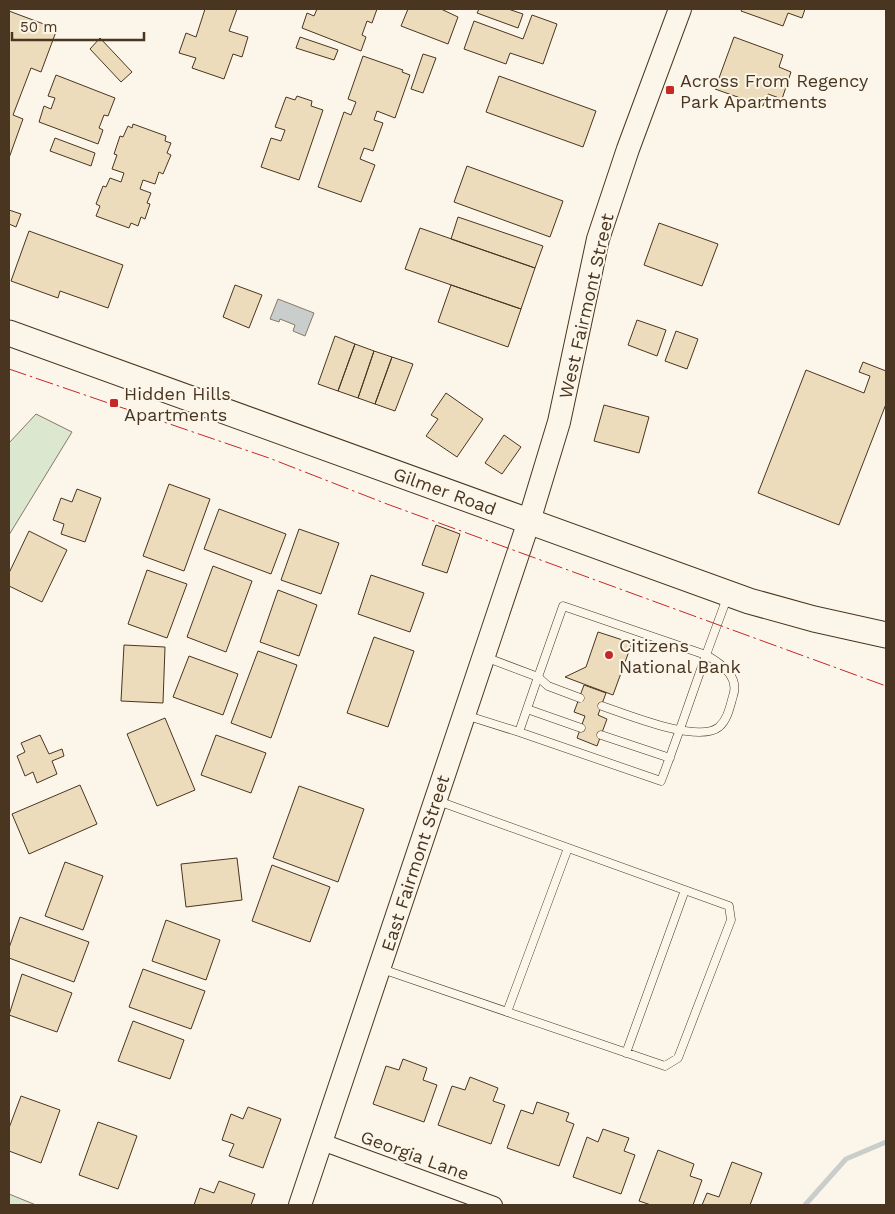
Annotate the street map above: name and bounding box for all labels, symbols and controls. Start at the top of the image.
scale bar [12,10,145,42]
text: 50 m [20,18,57,36]
place label: Across From Regency Park Apartments [680,70,869,112]
marker: Across From Regency Park Apartments [664,84,676,96]
street label: West Fairmont Street [554,211,618,401]
place label: Hidden Hills Apartments [124,383,231,425]
marker: Hidden Hills Apartments [108,397,120,409]
street label: Gilmer Road [391,463,499,519]
place label: Citizens National Bank [619,635,741,677]
marker: Citizens National Bank [603,649,615,661]
street label: East Fairmont Street [377,772,454,954]
street label: Georgia Lane [358,1126,472,1184]

